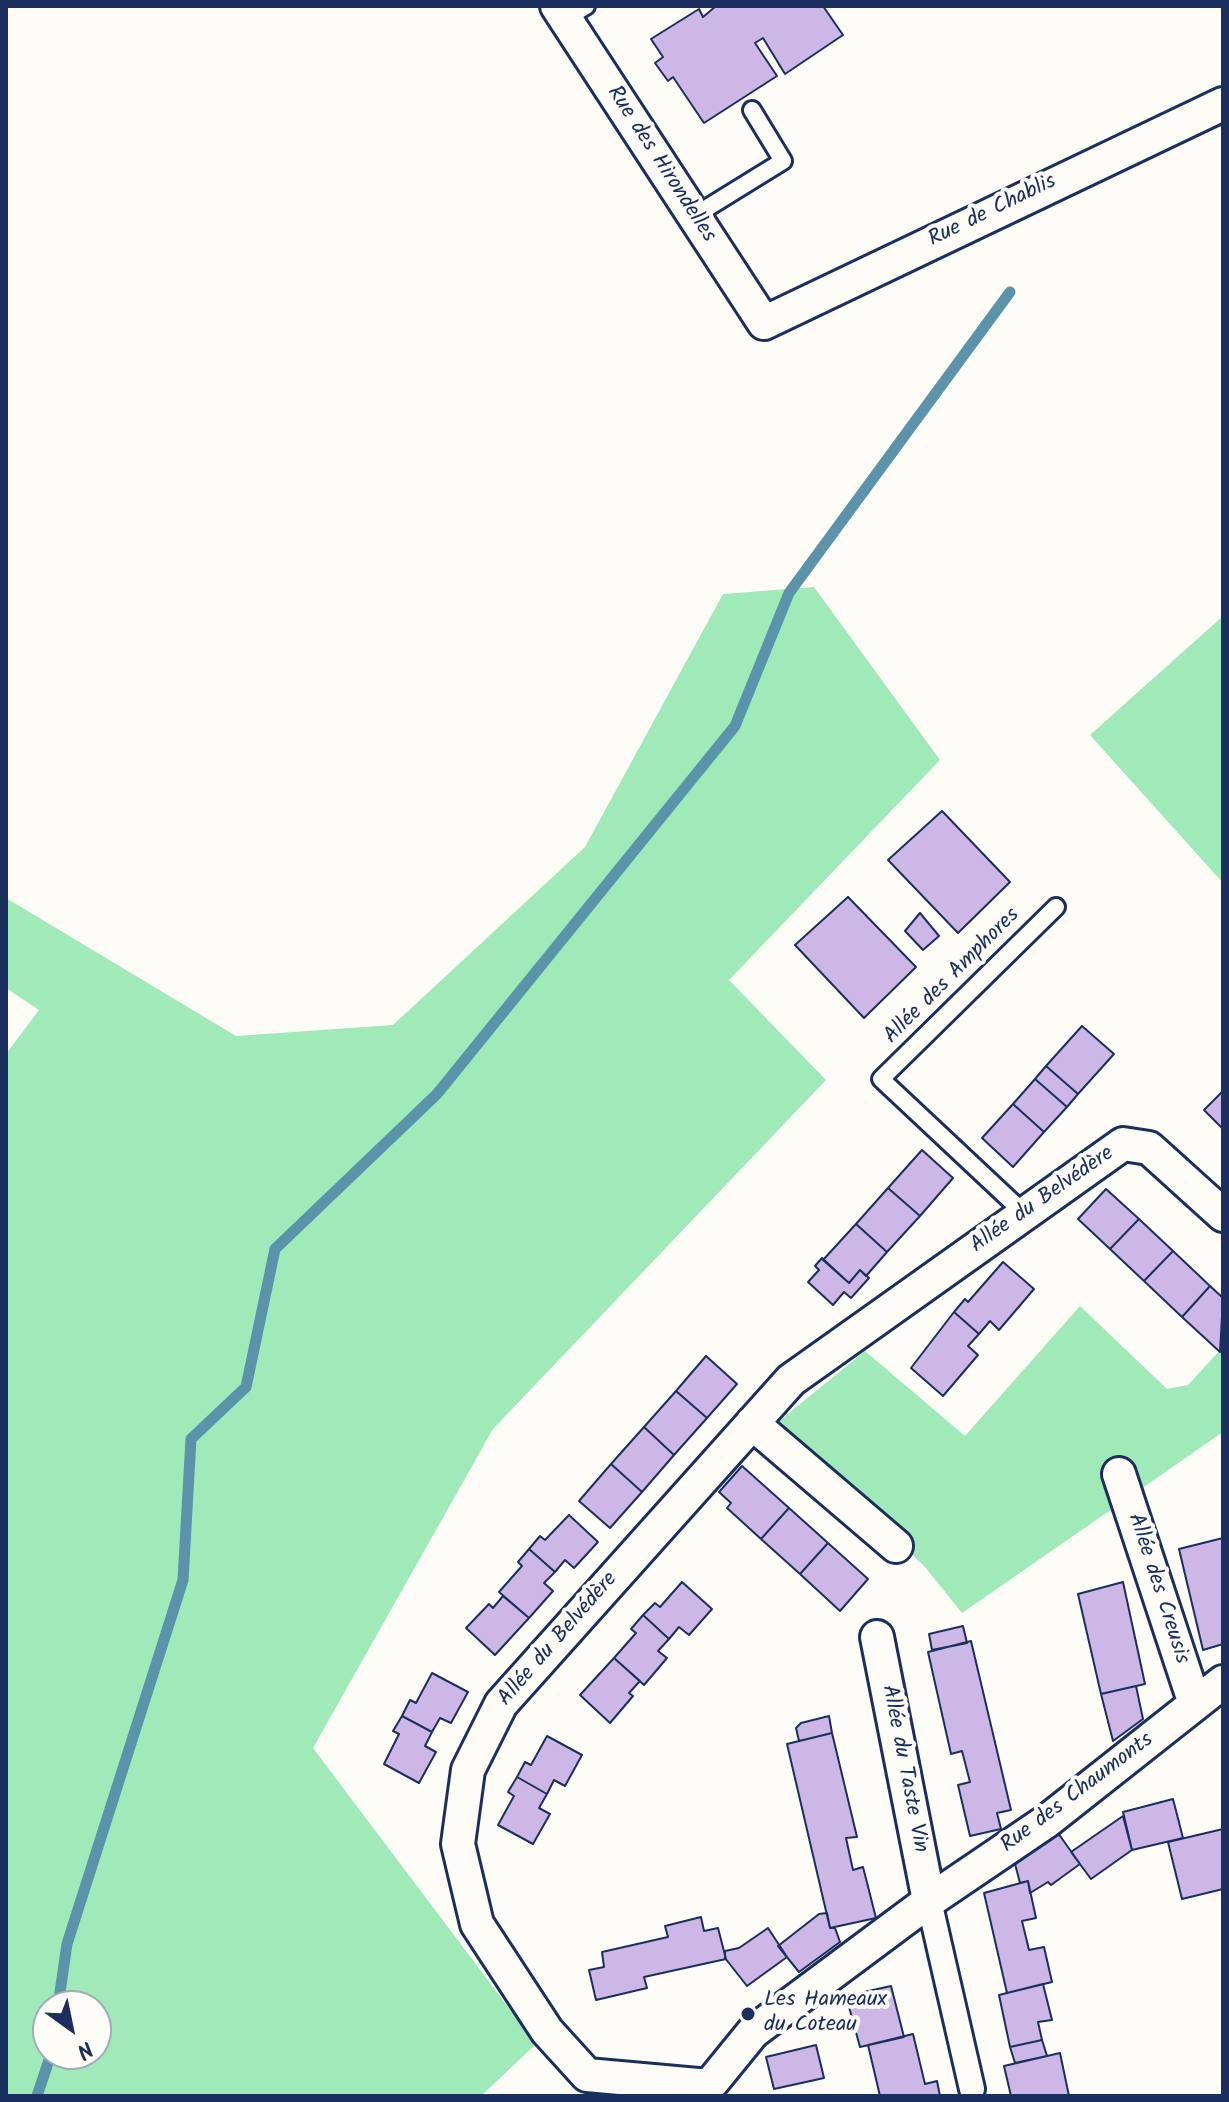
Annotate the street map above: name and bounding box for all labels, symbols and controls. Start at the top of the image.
street label: Rue des Hirondelles [600,82,720,248]
street label: Rue de Chablis [925,170,1061,254]
street label: Allée des Amphores [880,904,1026,1050]
street label: Allée du Belvédère [966,1142,1120,1260]
street label: Allée des Creusis [1120,1510,1194,1668]
street label: Allée du Belvédère [494,1568,624,1712]
street label: Allée du Taste Vin [874,1683,932,1855]
street label: Rue des Chaumonts [997,1728,1159,1860]
place label: Les Hameaux du Coteau [764,1988,887,2040]
north arrow [32,1990,112,2070]
marker: Les Hameaux du Coteau [739,2005,757,2023]
text: N [69,2030,100,2067]

